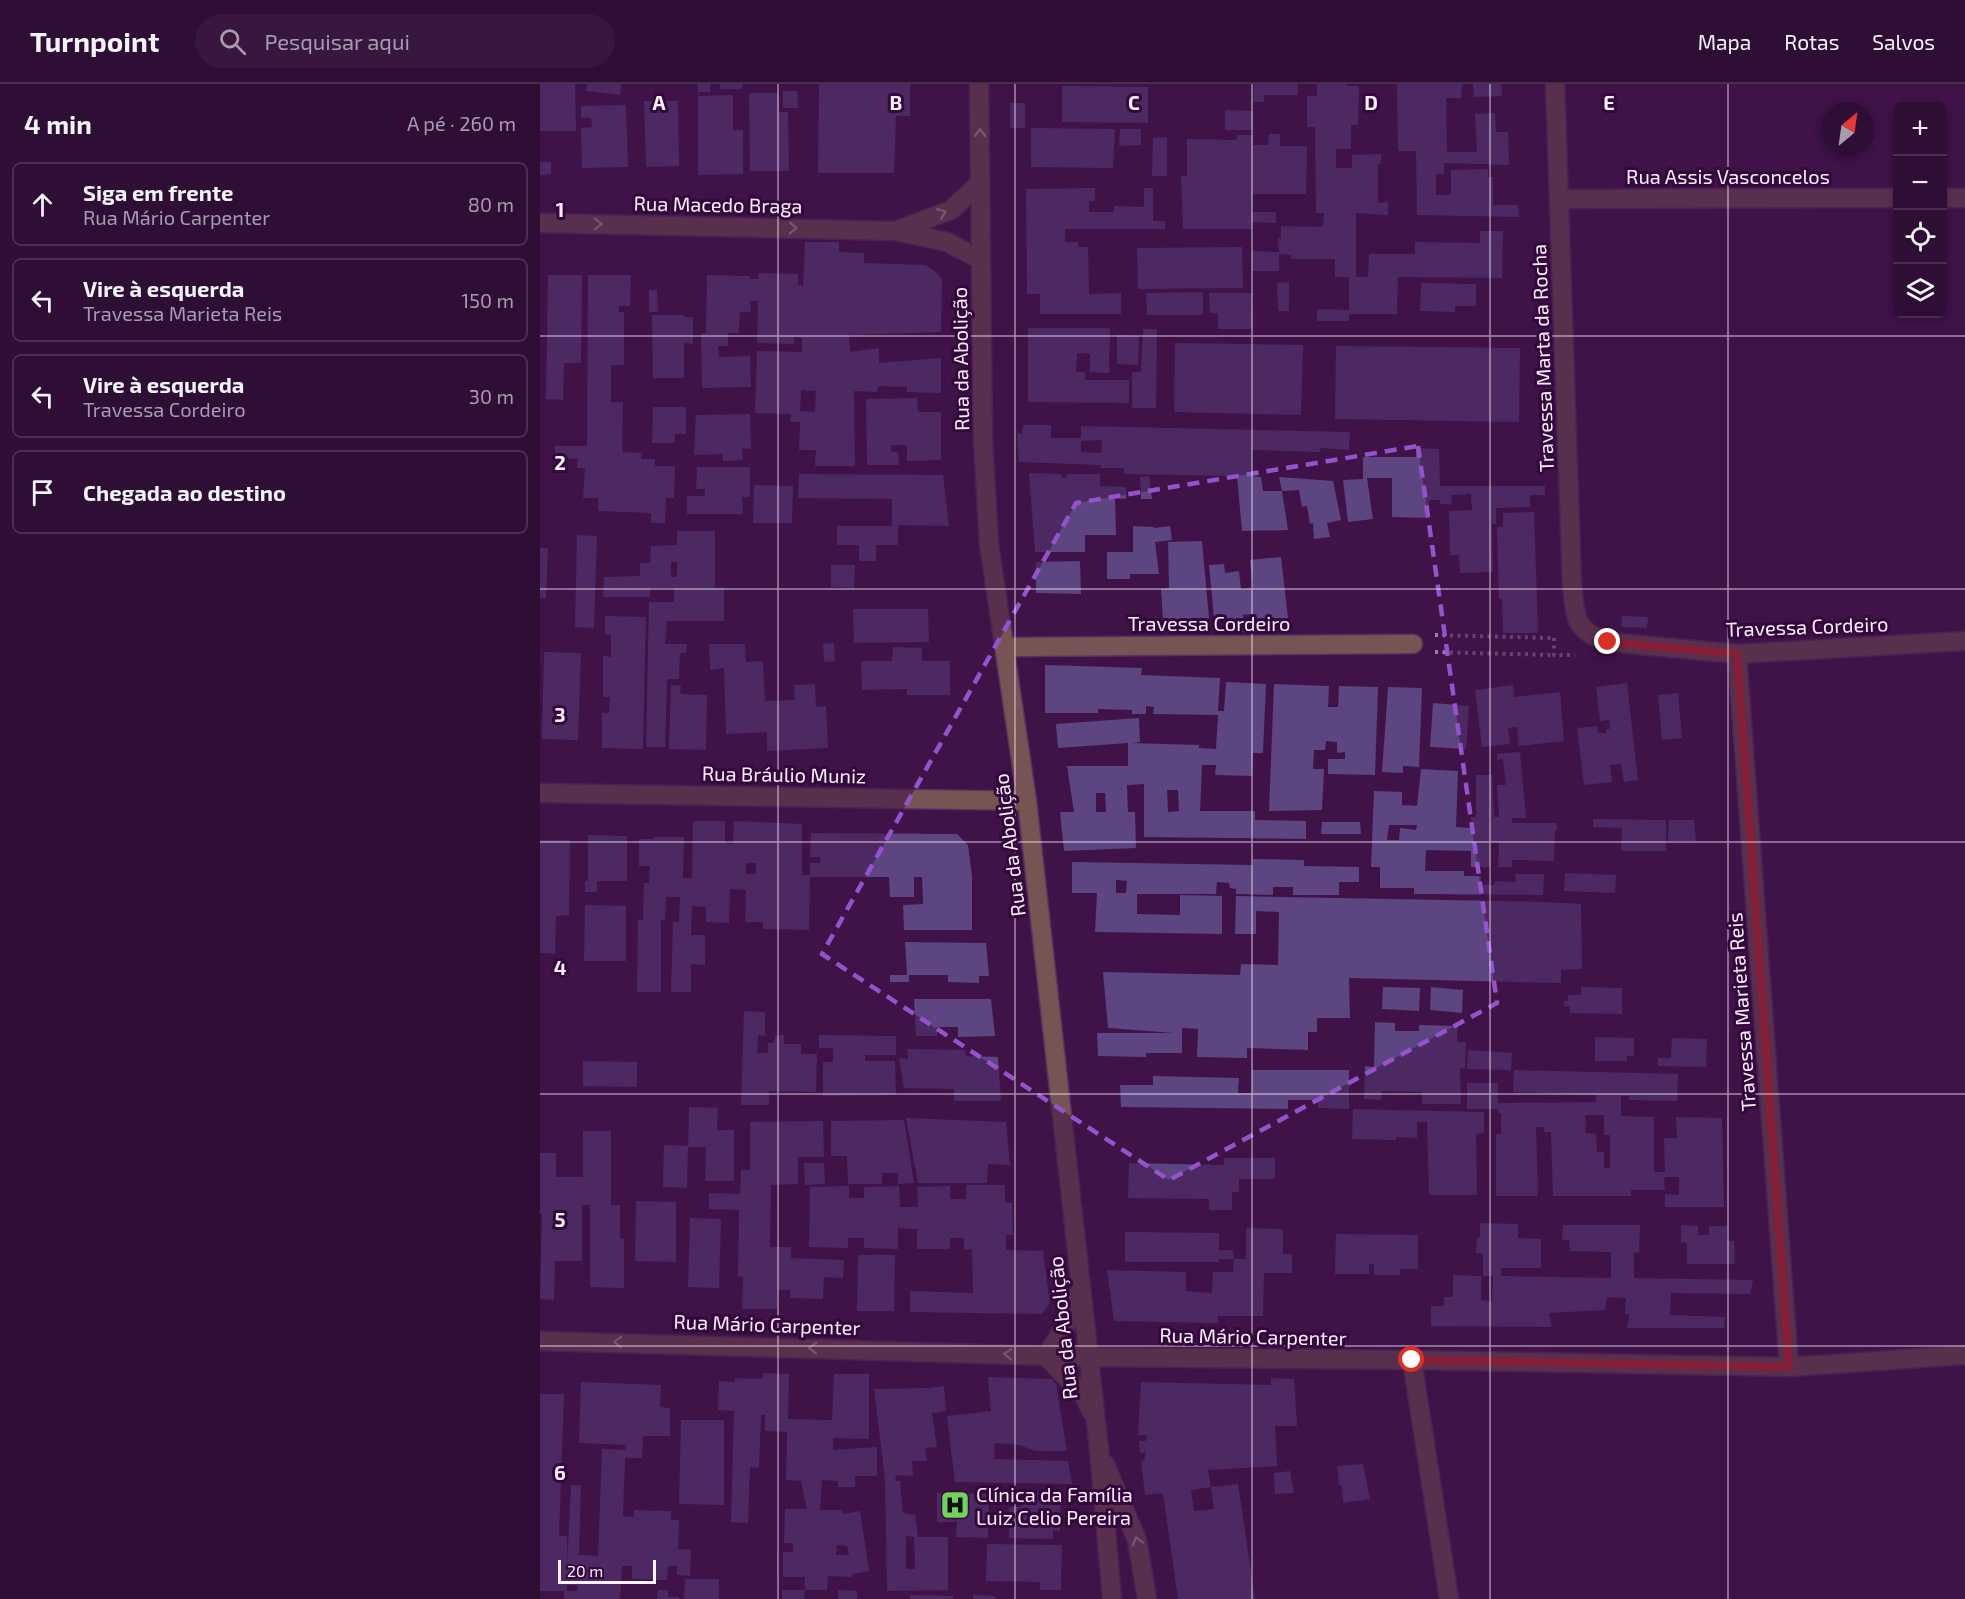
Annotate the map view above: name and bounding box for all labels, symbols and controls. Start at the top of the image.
search box [195,14,615,68]
text: Turnpoint [30,24,159,58]
icon: search [216,25,249,58]
text: Pesquisar aqui [264,28,410,54]
text: Mapa [1698,29,1751,54]
text: Rotas [1784,29,1839,54]
text: Salvos [1872,29,1935,54]
text: A [652,90,666,114]
text: B [890,90,902,114]
text: C [1128,90,1140,114]
text: D [1364,90,1378,114]
text: E [1603,90,1615,114]
north arrow [1821,102,1875,156]
map controls [1893,102,1947,318]
button: + [1893,102,1947,156]
text: 4 min [24,108,92,139]
text: A pé · 260 m [407,111,516,135]
one-way arrow [974,129,986,138]
button: − [1893,156,1947,210]
street label: Rua Assis Vasconcelos [1626,164,1830,188]
text: Siga em frente [83,179,233,205]
icon: ahead [26,188,59,221]
street label: Rua Macedo Braga [633,191,803,217]
text: 80 m [468,192,514,216]
text: 1 [556,197,564,221]
text: Rua Mário Carpenter [83,205,270,229]
one-way arrow [936,208,946,221]
button: locate [1893,210,1947,264]
one-way arrow [594,218,603,231]
one-way arrow [789,222,798,235]
street label: Travessa Marta da Rocha [1526,244,1558,472]
button: layers [1893,264,1947,318]
text: Vire à esquerda [83,275,244,301]
icon: left [26,284,59,317]
street label: Rua da Abolição [947,287,974,431]
text: 150 m [461,288,514,312]
text: Travessa Marieta Reis [83,301,282,325]
text: Vire à esquerda [83,371,244,397]
icon: left [26,380,59,413]
text: 30 m [469,384,514,408]
text: Travessa Cordeiro [83,397,246,421]
text: 2 [554,450,566,474]
icon: arrive [26,476,59,509]
text: Chegada ao destino [83,479,286,505]
street label: Travessa Cordeiro [1128,611,1290,635]
street label: Travessa Cordeiro [1725,611,1889,641]
route end [1594,628,1620,654]
text: 3 [554,702,566,726]
street label: Rua Bráulio Muniz [702,761,866,787]
street label: Rua da Abolição [988,772,1031,918]
street label: Travessa Marieta Reis [1722,912,1760,1112]
text: 4 [554,955,567,979]
text: 5 [554,1207,566,1231]
street label: Rua da Abolição [1043,1255,1082,1401]
street label: Rua Mário Carpenter [673,1309,861,1339]
street label: Rua Mário Carpenter [1159,1322,1347,1350]
one-way arrow [614,1336,623,1349]
one-way arrow [808,1342,817,1354]
route start [1398,1346,1424,1372]
one-way arrow [1003,1348,1012,1361]
text: 6 [554,1460,566,1484]
place label: Clínica da Família Luiz Celio Pereira [976,1482,1133,1529]
hospital icon: Clínica da Família Luiz Celio Pereira [939,1489,971,1521]
one-way arrow [1132,1537,1144,1547]
scale bar [558,1557,656,1584]
text: 20 m [567,1561,603,1580]

